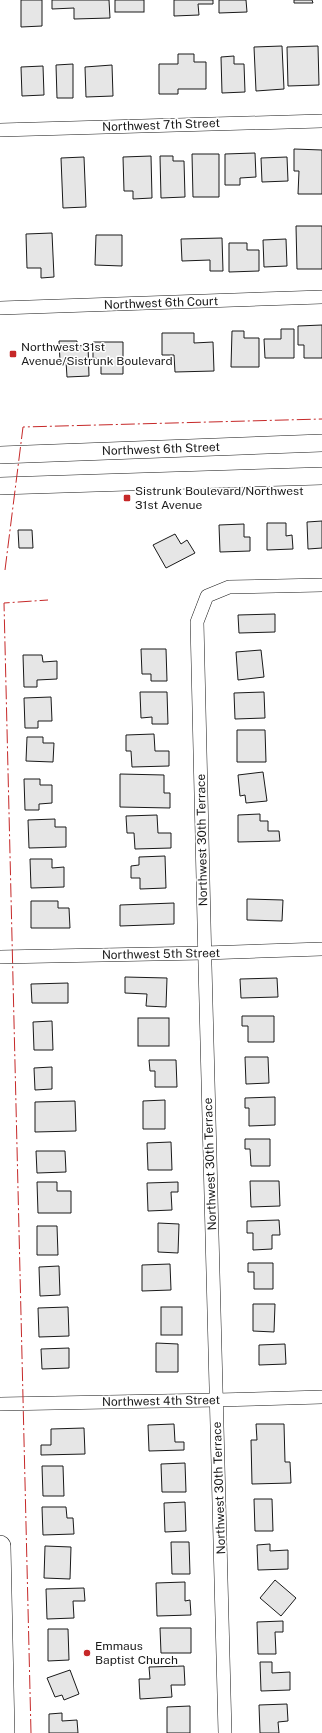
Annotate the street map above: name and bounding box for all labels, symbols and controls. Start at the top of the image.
street label: Northwest 7th Street [102,116,220,134]
street label: Northwest 6th Court [104,294,219,312]
place label: Northwest 31st Avenue/Sistrunk Boulevard [21,340,173,368]
marker: Northwest 31st Avenue/Sistrunk Boulevard [8,349,18,359]
street label: Northwest 6th Street [102,440,221,458]
place label: Sistrunk Boulevard/Northwest 31st Avenue [135,484,304,512]
marker: Sistrunk Boulevard/Northwest 31st Avenue [122,493,132,503]
street label: Northwest 30th Terrace [194,773,210,906]
street label: Northwest 5th Street [102,946,221,962]
street label: Northwest 30th Terrace [201,1097,219,1231]
street label: Northwest 4th Street [102,1393,221,1409]
street label: Northwest 30th Terrace [210,1421,228,1555]
place label: Emmaus Baptist Church [95,1639,178,1667]
marker: Emmaus Baptist Church [82,1648,92,1658]

